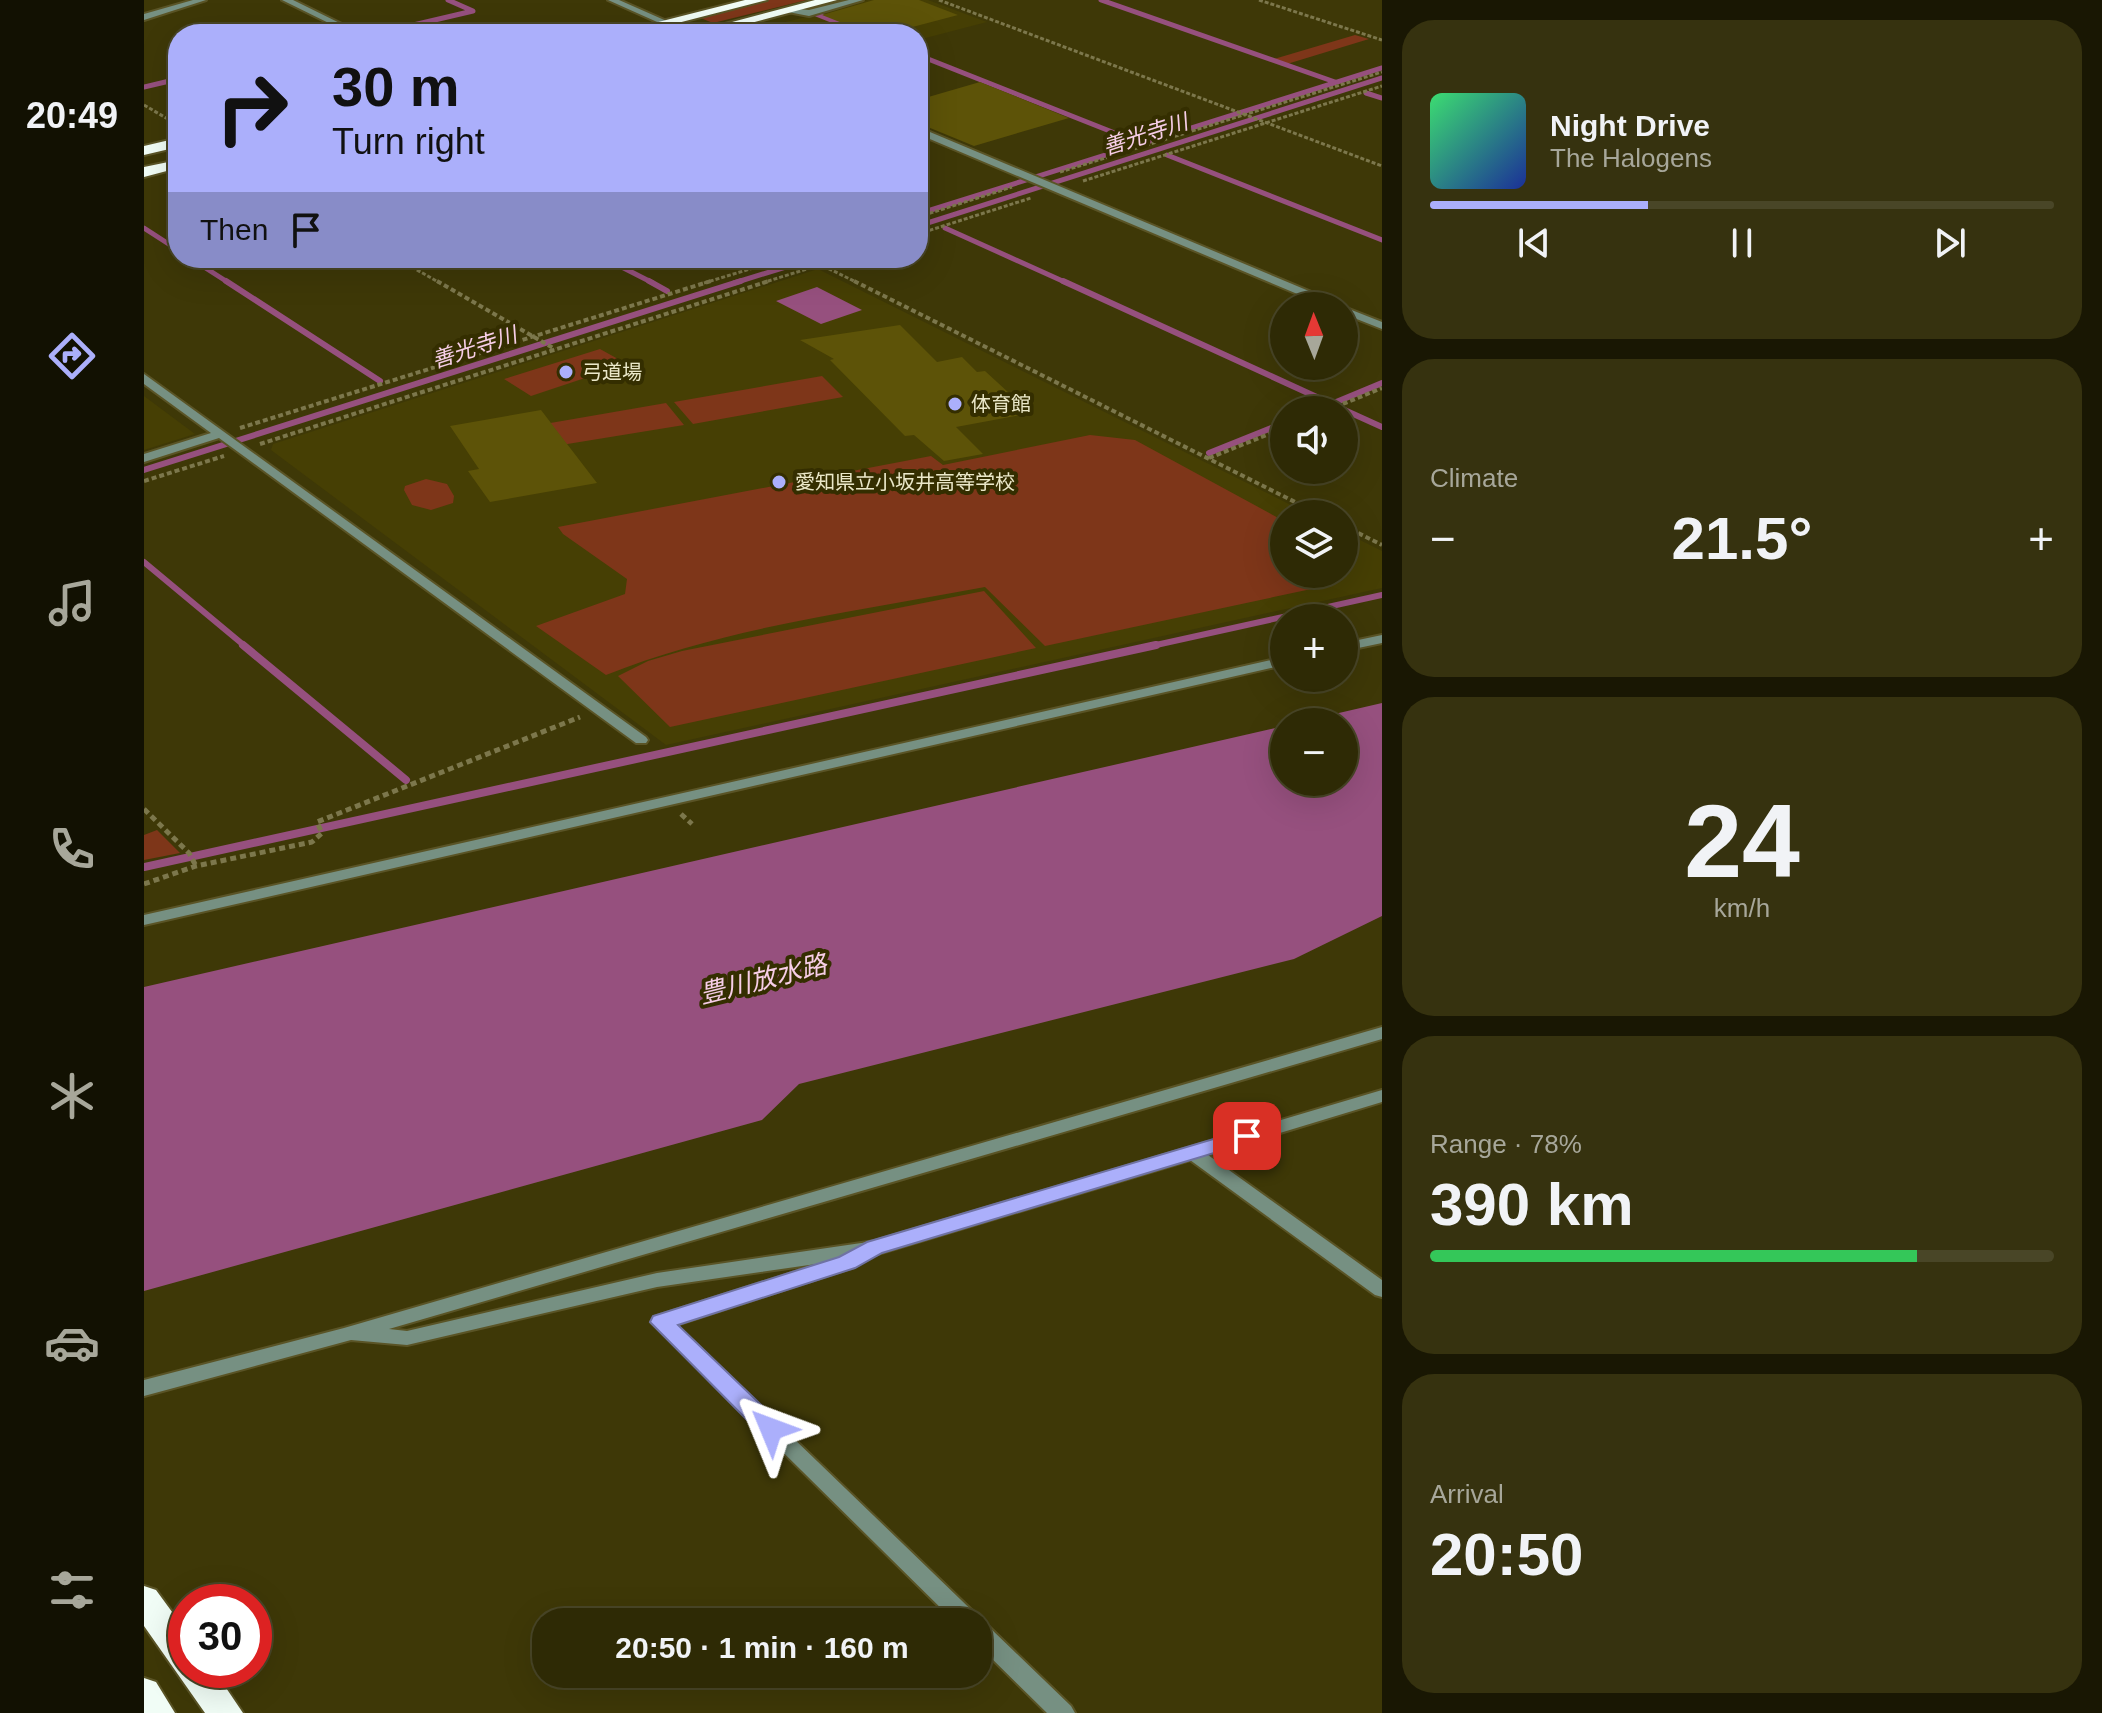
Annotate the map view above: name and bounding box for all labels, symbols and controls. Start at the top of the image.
text: 30 m [332,55,460,118]
icon: right [200,56,304,160]
text: 20:49 [26,95,118,136]
water label: 善光寺川 [1099,108,1193,160]
text: Night Drive [1550,109,1710,142]
text: Turn right [332,121,485,162]
text: The Halogens [1550,143,1712,173]
icon: arrive [284,208,328,252]
text: Then [200,213,268,246]
icon: previous [1512,221,1556,265]
icon: pause [1720,221,1764,265]
icon: next [1928,221,1972,265]
north arrow [1270,292,1358,380]
map controls [1270,292,1358,796]
water label: 善光寺川 [428,321,522,373]
icon: directions [44,328,100,384]
place label: 弓道場 [582,361,642,383]
marker: 弓道場 [557,363,575,381]
place label: 体育館 [971,393,1031,415]
marker: 体育館 [946,395,964,413]
button: sound [1270,396,1358,484]
text: Climate [1430,463,1518,493]
place label: 愛知県立小坂井高等学校 [795,471,1015,493]
marker: 愛知県立小坂井高等学校 [770,473,788,491]
button: layers [1270,500,1358,588]
text: 21.5° [1672,505,1812,572]
text: − [1430,514,1456,563]
text: + [2028,514,2054,563]
icon: music [44,575,100,631]
button: + [1270,604,1358,692]
button: − [1270,708,1358,796]
text: 24 [1684,783,1800,899]
icon: phone [44,821,100,877]
text: km/h [1714,893,1770,923]
water label: 豊川放水路 [696,948,832,1009]
icon: climate [44,1068,100,1124]
pin [1213,1102,1281,1170]
icon: arrive [1225,1114,1269,1158]
text: Range · 78% [1430,1129,1582,1159]
text: 390 km [1430,1171,1634,1238]
icon: car [44,1315,100,1371]
position arrow [729,1387,813,1471]
text: Arrival [1430,1479,1504,1509]
text: 20:50 [1430,1521,1583,1588]
icon: filters [44,1562,100,1618]
speed limit sign: 30 [168,1584,272,1688]
text: 20:50 · 1 min · 160 m [615,1631,909,1664]

